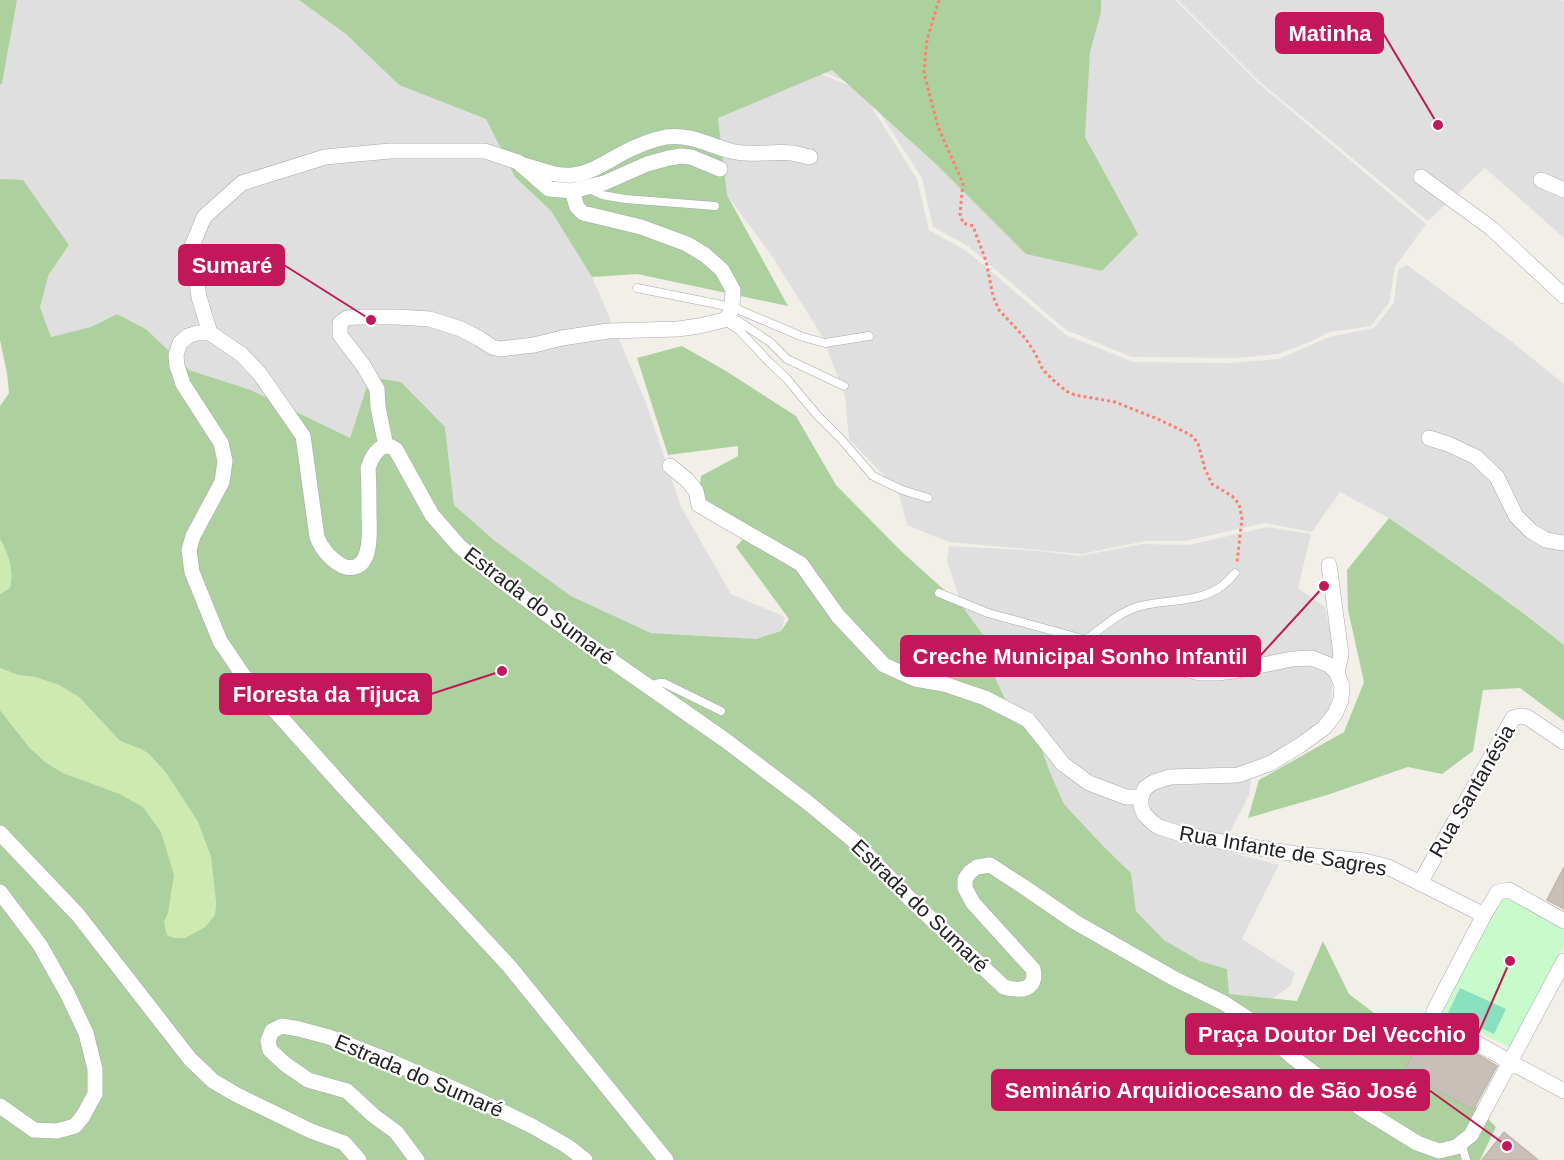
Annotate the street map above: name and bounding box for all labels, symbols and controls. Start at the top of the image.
callout: Matinha [1276,13,1383,53]
text: Matinha [1288,21,1372,46]
callout: Sumaré [179,245,284,285]
text: Sumaré [192,253,272,278]
street label: Estrada do Sumaré [460,542,618,669]
callout: Creche Municipal Sonho Infantil [901,636,1260,676]
text: Creche Municipal Sonho Infantil [913,644,1247,669]
callout: Floresta da Tijuca [220,674,431,714]
text: Floresta da Tijuca [233,682,420,707]
street label: Rua Santanésia [1424,720,1519,861]
street label: Rua Infante de Sagres [1178,821,1389,880]
street label: Estrada do Sumaré [847,835,993,977]
callout: Praça Doutor Del Vecchio [1186,1014,1478,1054]
text: Praça Doutor Del Vecchio [1198,1022,1466,1047]
street label: Estrada do Sumaré [331,1030,507,1121]
callout: Seminário Arquidiocesano de São José [992,1070,1429,1110]
text: Seminário Arquidiocesano de São José [1005,1078,1417,1103]

